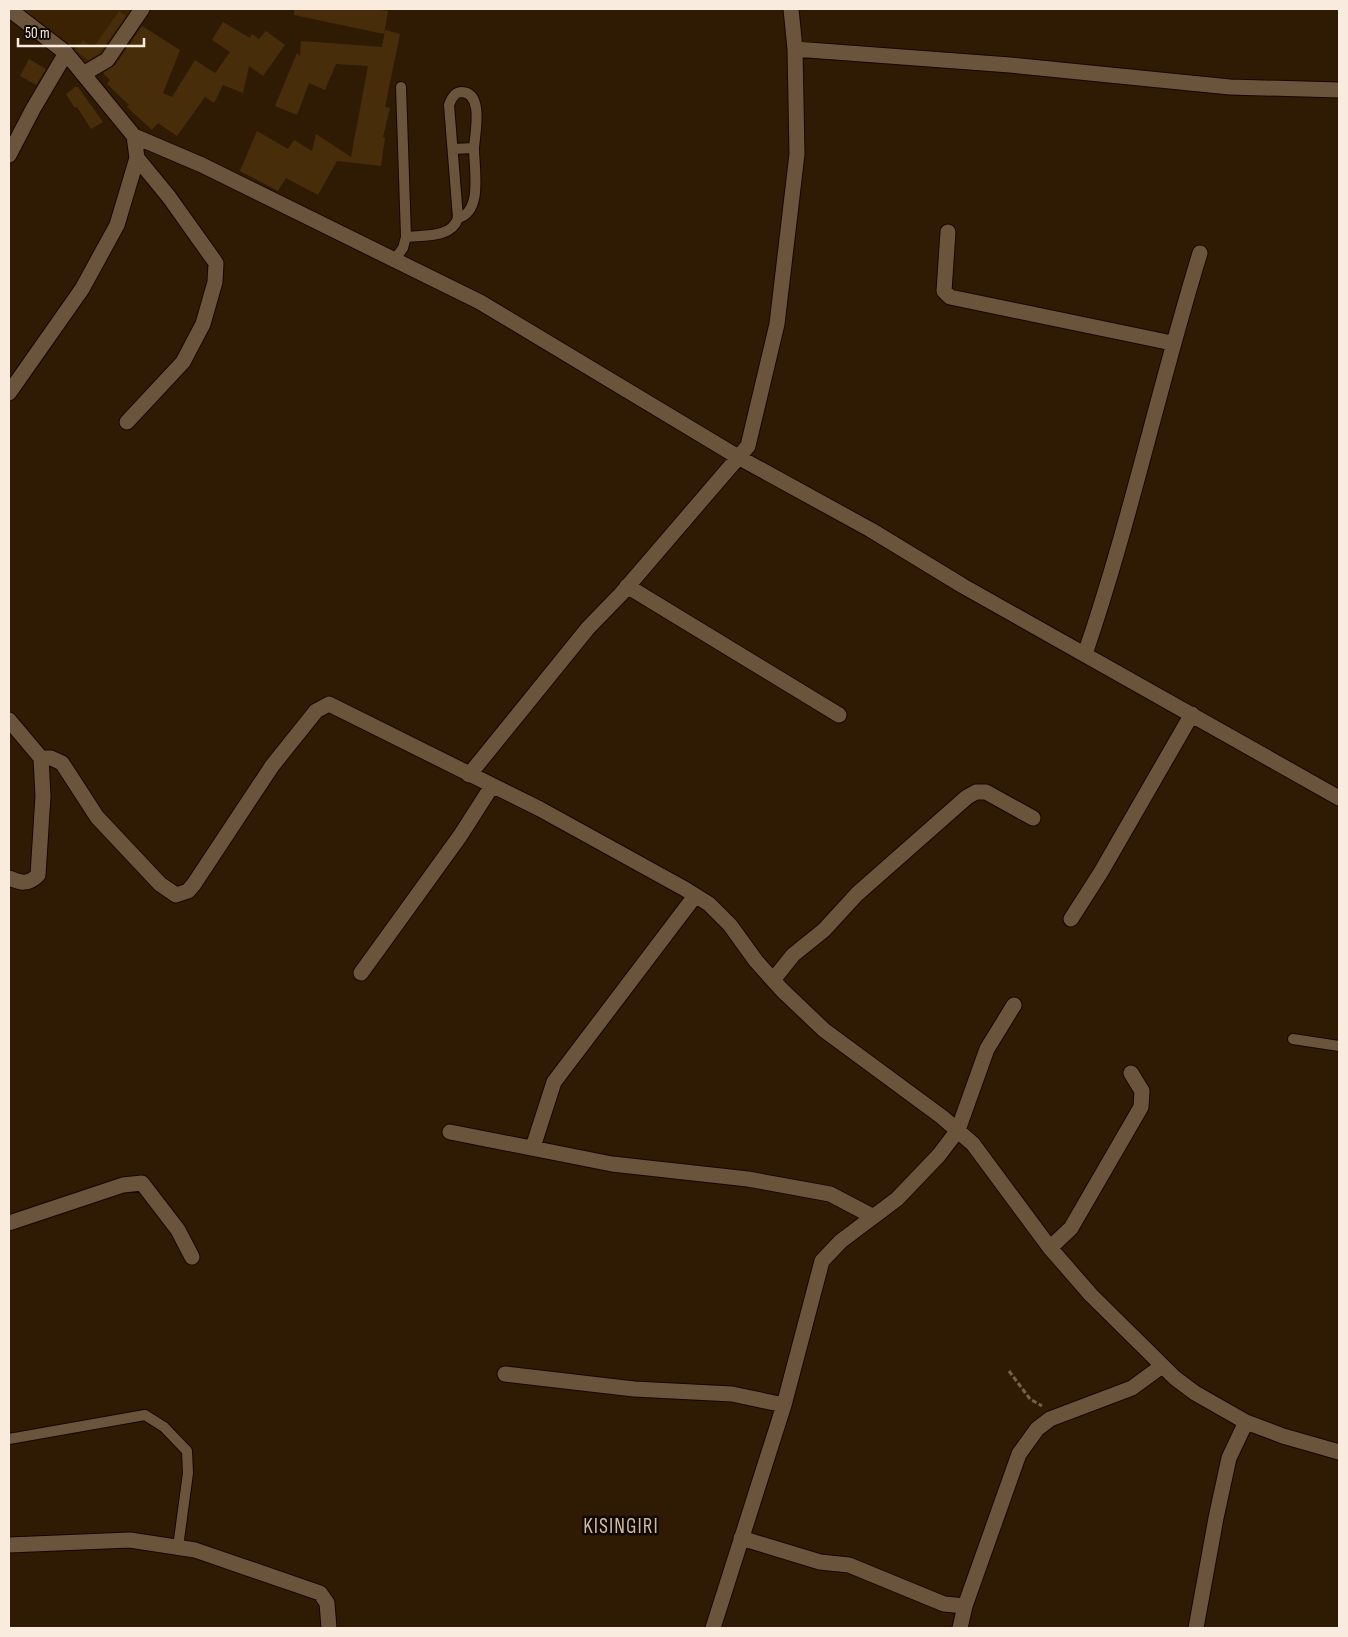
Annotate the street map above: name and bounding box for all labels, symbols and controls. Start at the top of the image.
scale bar [18,15,144,47]
text: 50 m [25,24,50,43]
district label: KISINGIRI [583,1514,659,1539]

